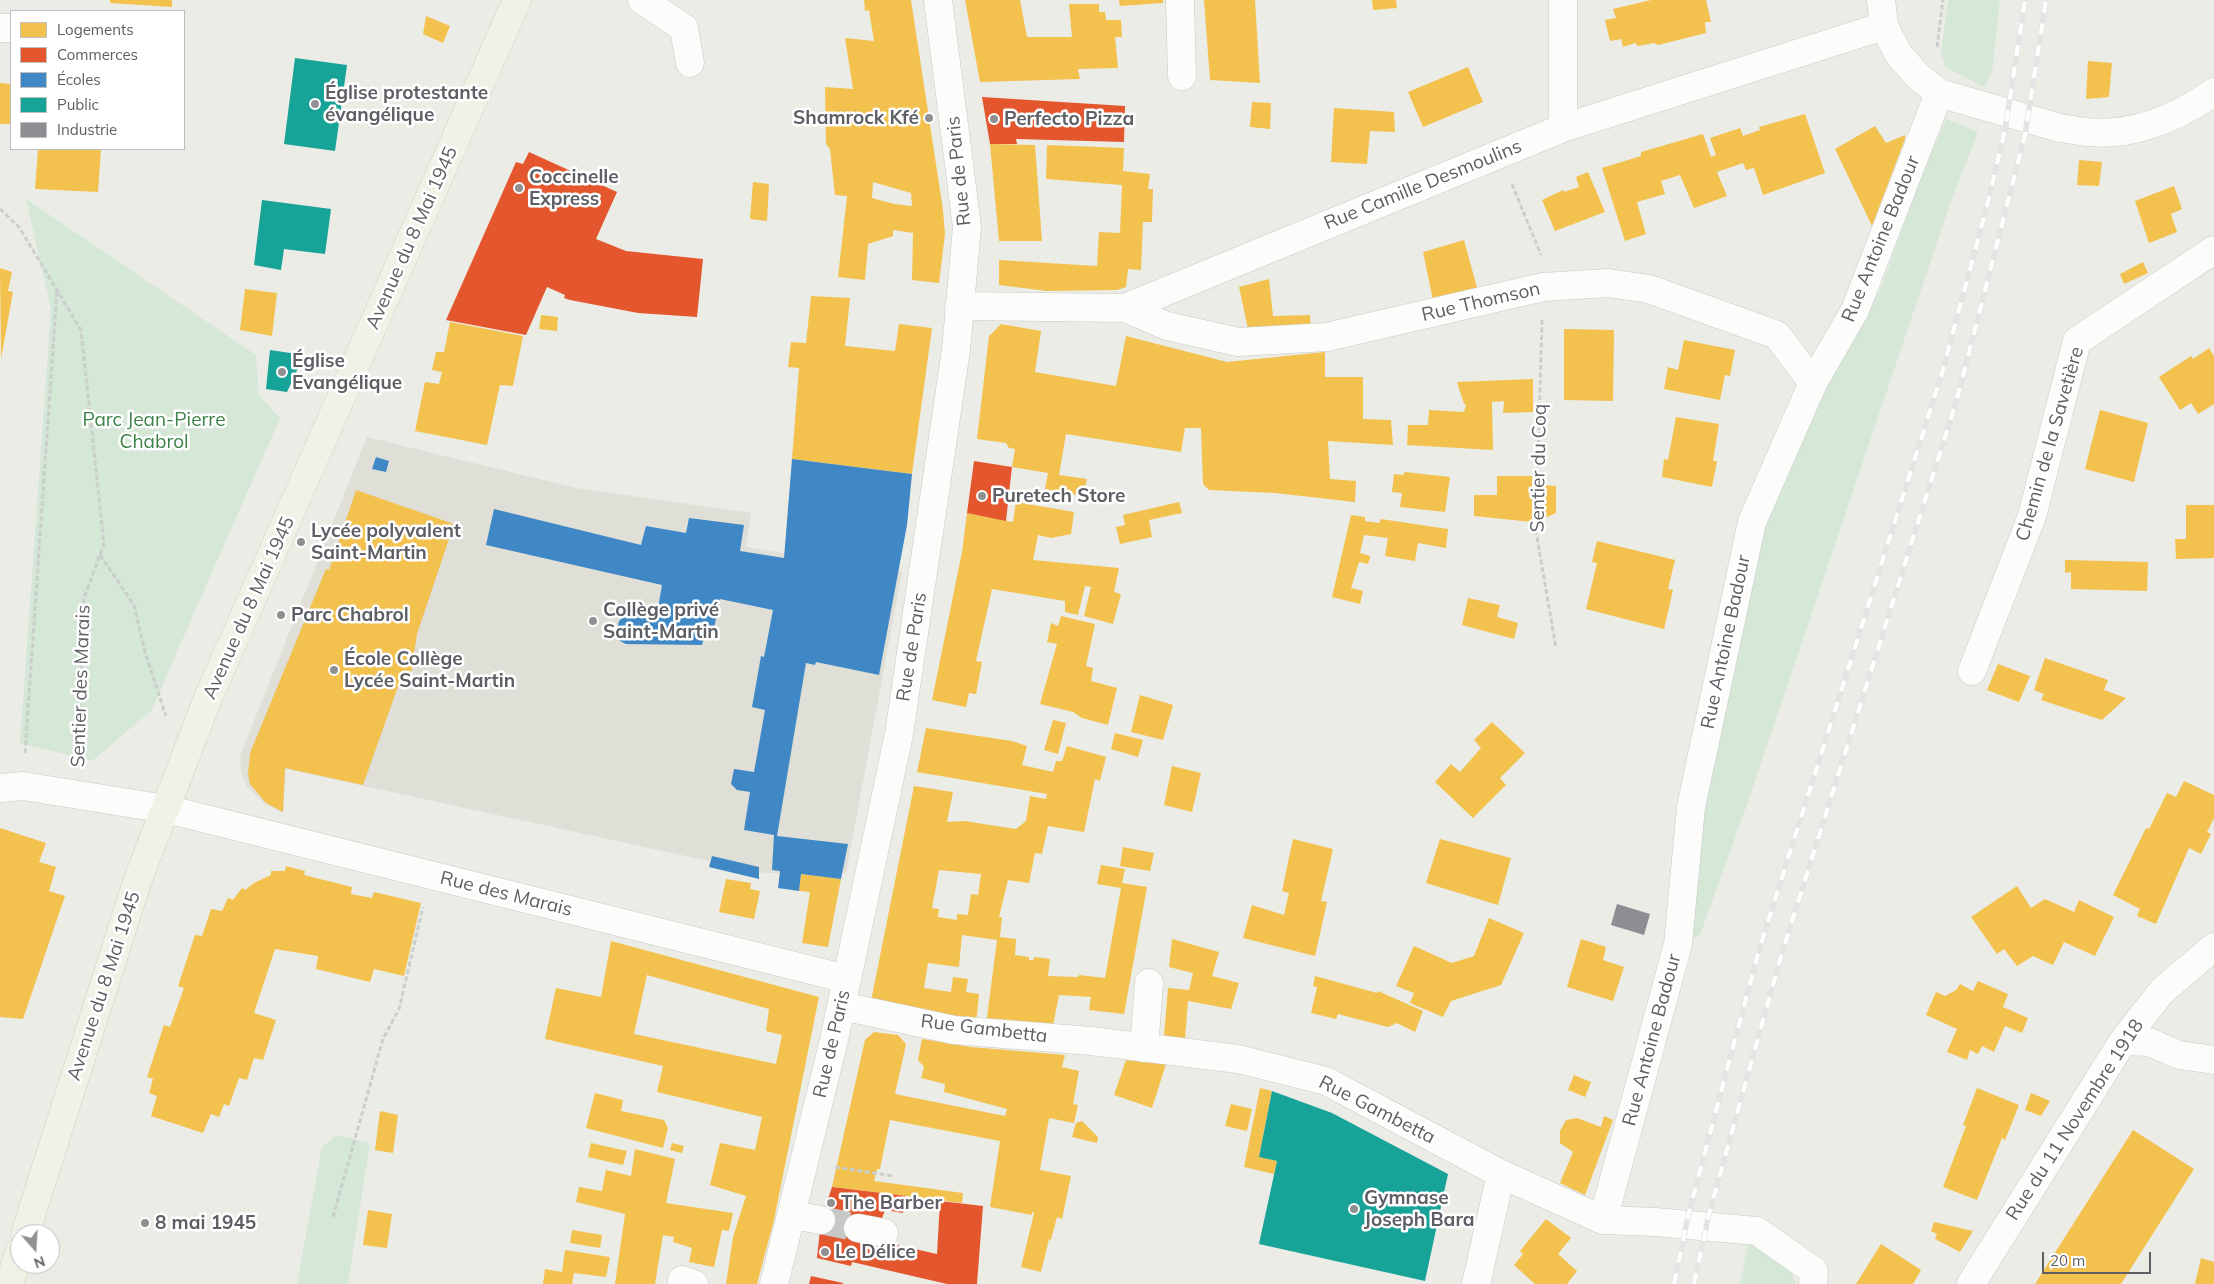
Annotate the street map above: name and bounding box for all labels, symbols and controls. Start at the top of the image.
legend [10,10,185,150]
text: Logements [57,20,134,39]
text: Commerces [57,45,138,64]
text: Écoles [57,70,101,89]
place label: Église protestante évangélique [325,82,488,126]
text: Public [57,95,99,114]
marker: Église protestante évangélique [309,98,321,110]
place label: Shamrock Kfé [793,107,919,129]
place label: Perfecto Pizza [1004,108,1134,130]
marker: Shamrock Kfé [923,112,935,124]
marker: Perfecto Pizza [988,113,1000,125]
street label: Rue de Paris [942,115,976,227]
text: Industrie [57,120,117,139]
street label: Rue Camille Desmoulins [1321,135,1525,235]
street label: Avenue du 8 Mai 1945 [361,143,463,333]
street label: Rue Antoine Badour [1837,153,1925,325]
place label: Coccinelle Express [529,166,619,210]
marker: Coccinelle Express [513,182,525,194]
street label: Rue Thomson [1420,277,1542,327]
street label: Chemin de la Savetière [2011,344,2089,544]
place label: Église Evangélique [292,350,402,394]
marker: Église Evangélique [276,366,288,378]
street label: Sentier du Coq [1526,404,1552,532]
park label: Parc Jean-Pierre Chabrol [83,409,225,453]
place label: Puretech Store [992,485,1126,507]
marker: Puretech Store [976,490,988,502]
street label: Avenue du 8 Mai 1945 [198,513,300,703]
place label: Lycée polyvalent Saint-Martin [311,520,461,564]
marker: Lycée polyvalent Saint-Martin [295,536,307,548]
street label: Rue Antoine Badour [1696,553,1756,731]
street label: Rue de Paris [892,591,932,703]
place label: Collège privé Saint-Martin [603,599,719,643]
street label: Sentier des Marais [67,604,95,768]
place label: Parc Chabrol [291,604,409,626]
marker: Parc Chabrol [275,609,287,621]
marker: Collège privé Saint-Martin [587,615,599,627]
place label: École Collège Lycée Saint-Martin [344,648,515,692]
marker: École Collège Lycée Saint-Martin [328,664,340,676]
street label: Rue des Marais [438,867,574,921]
street label: Avenue du 8 Mai 1945 [63,889,145,1083]
street label: Rue Antoine Badour [1618,951,1686,1129]
street label: Rue de Paris [808,988,856,1100]
street label: Rue Gambetta [919,1010,1049,1048]
street label: Rue du 11 Novembre 1918 [2001,1015,2149,1225]
street label: Rue Gambetta [1315,1071,1439,1149]
place label: Gymnase Joseph Bara [1364,1187,1475,1231]
place label: The Barber [841,1192,942,1214]
marker: The Barber [825,1197,837,1209]
marker: Gymnase Joseph Bara [1348,1203,1360,1215]
place label: 8 mai 1945 [155,1212,256,1234]
marker: 8 mai 1945 [139,1217,151,1229]
north arrow [10,1224,60,1274]
place label: Le Délice [835,1241,916,1263]
scale bar [2044,1242,2153,1274]
marker: Le Délice [819,1246,831,1258]
text: 20 m [2050,1251,2085,1270]
text: N [32,1252,47,1272]

